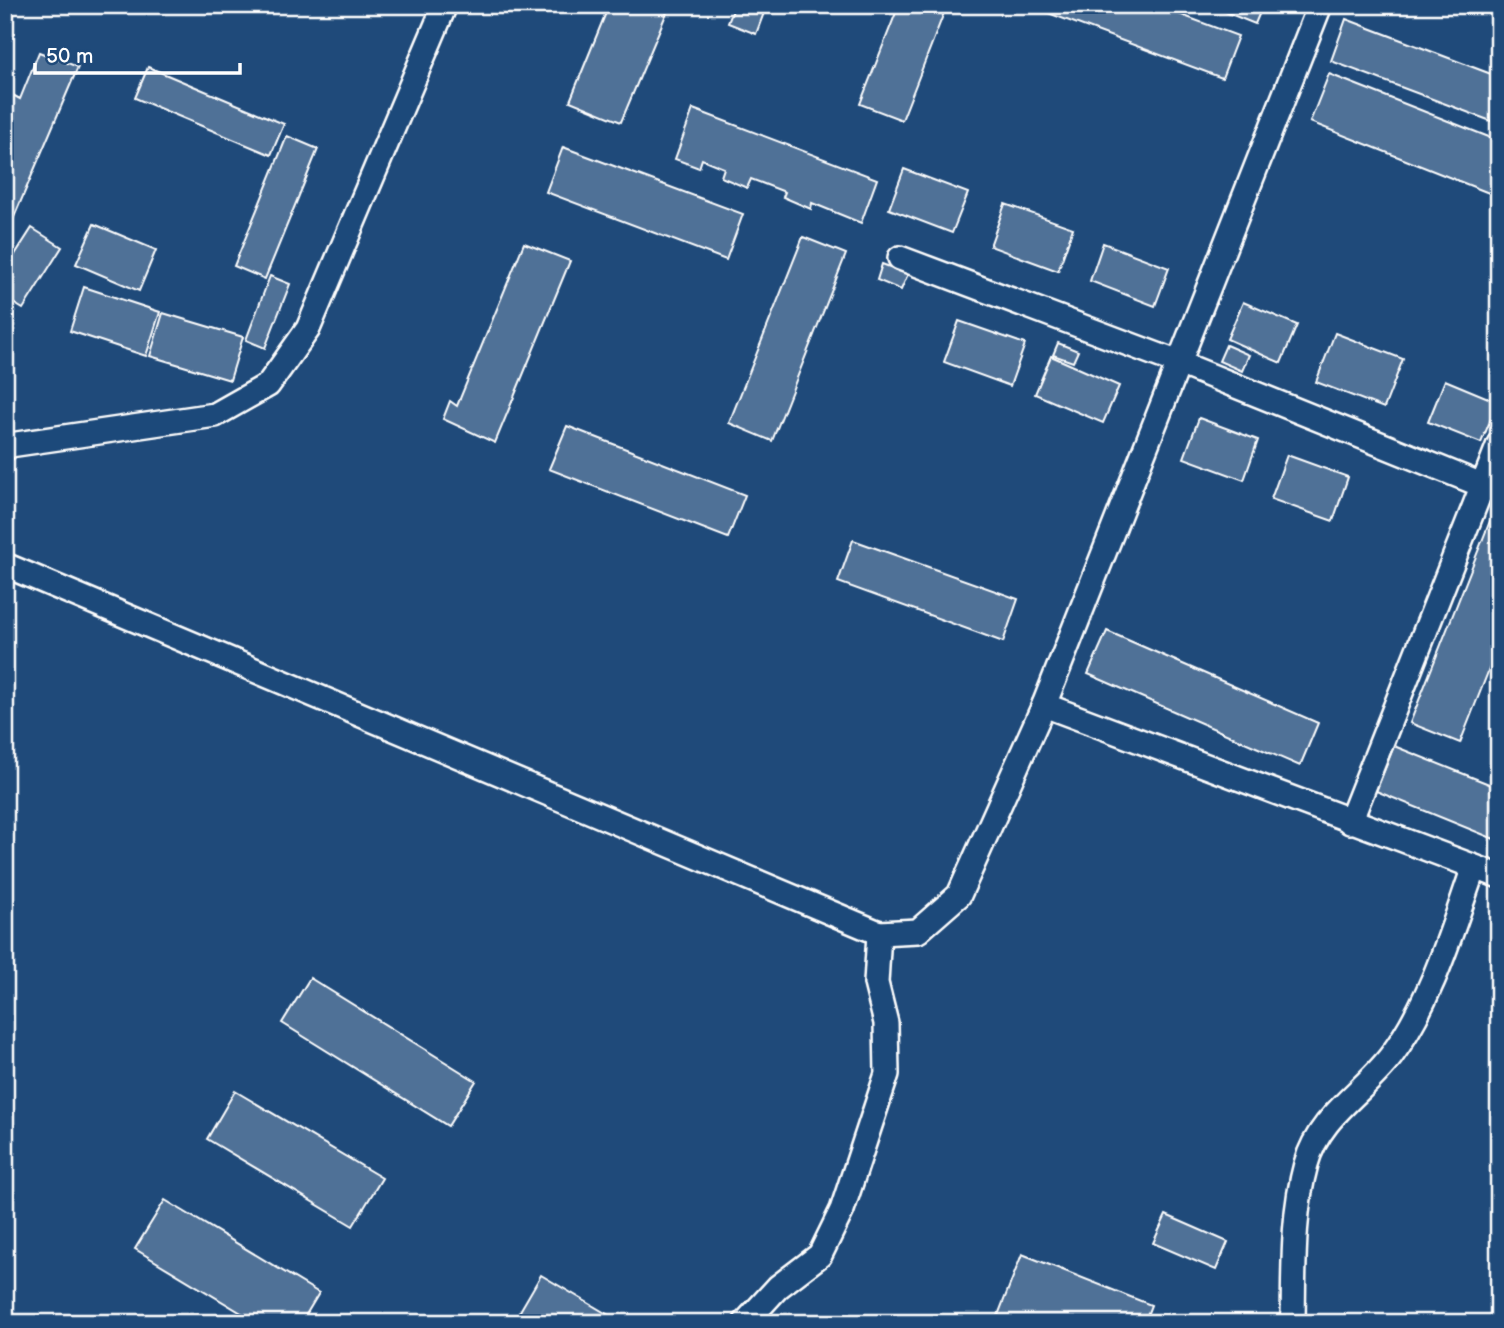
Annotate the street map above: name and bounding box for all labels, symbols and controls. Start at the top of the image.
scale bar [35,32,240,76]
text: 50 m [46,44,93,69]

